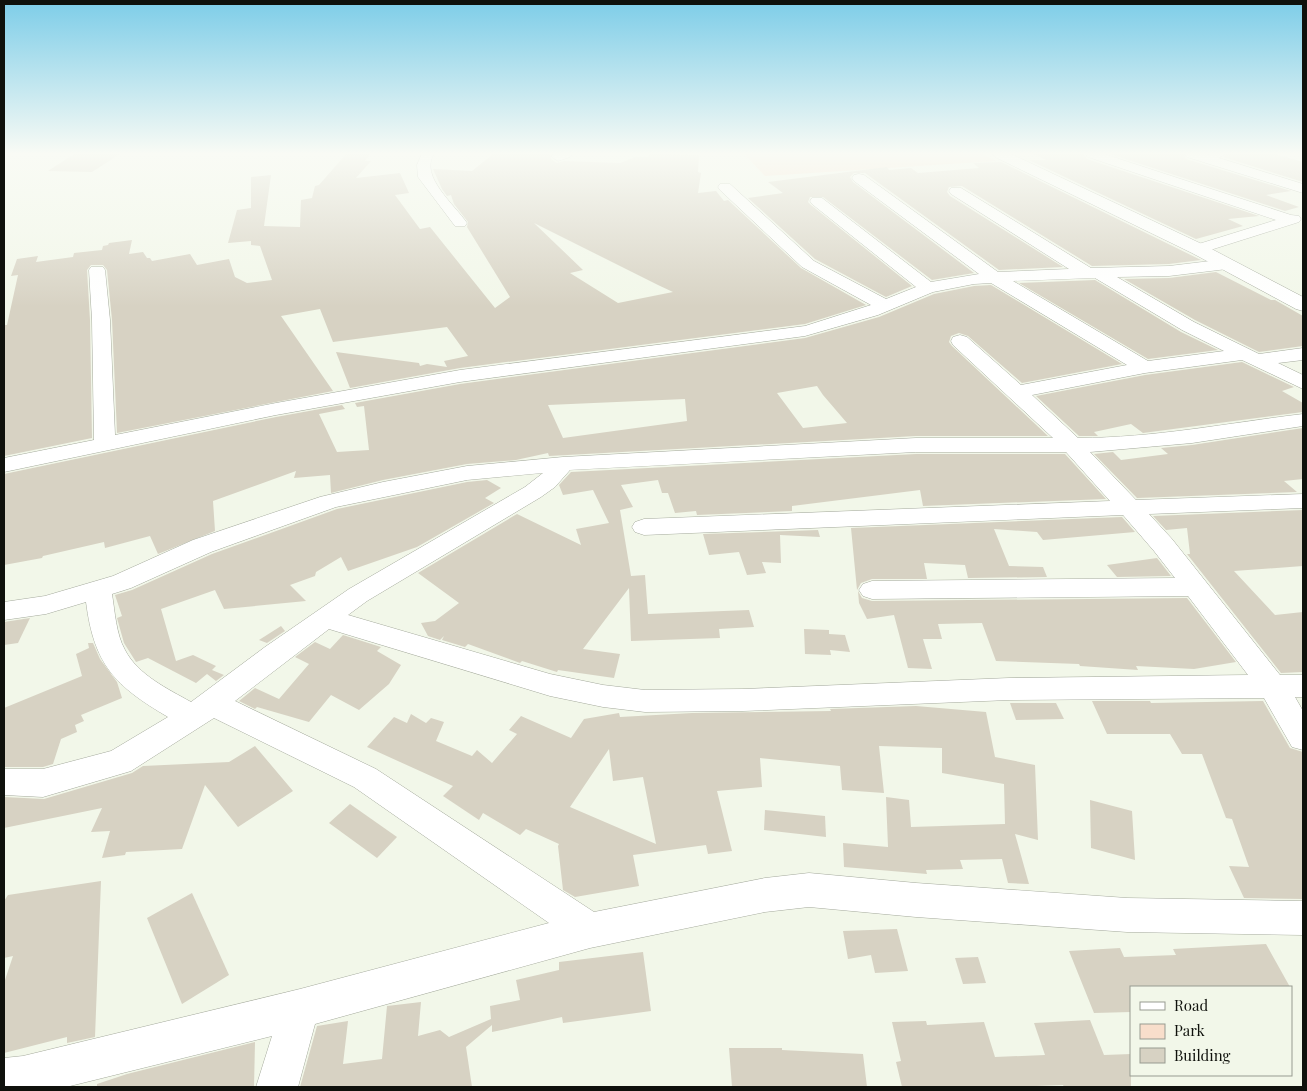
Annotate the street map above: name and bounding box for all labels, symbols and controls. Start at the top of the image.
legend [1130,986,1292,1076]
text: Road [1174,995,1208,1015]
text: Park [1174,1020,1206,1040]
text: Building [1174,1045,1231,1065]

